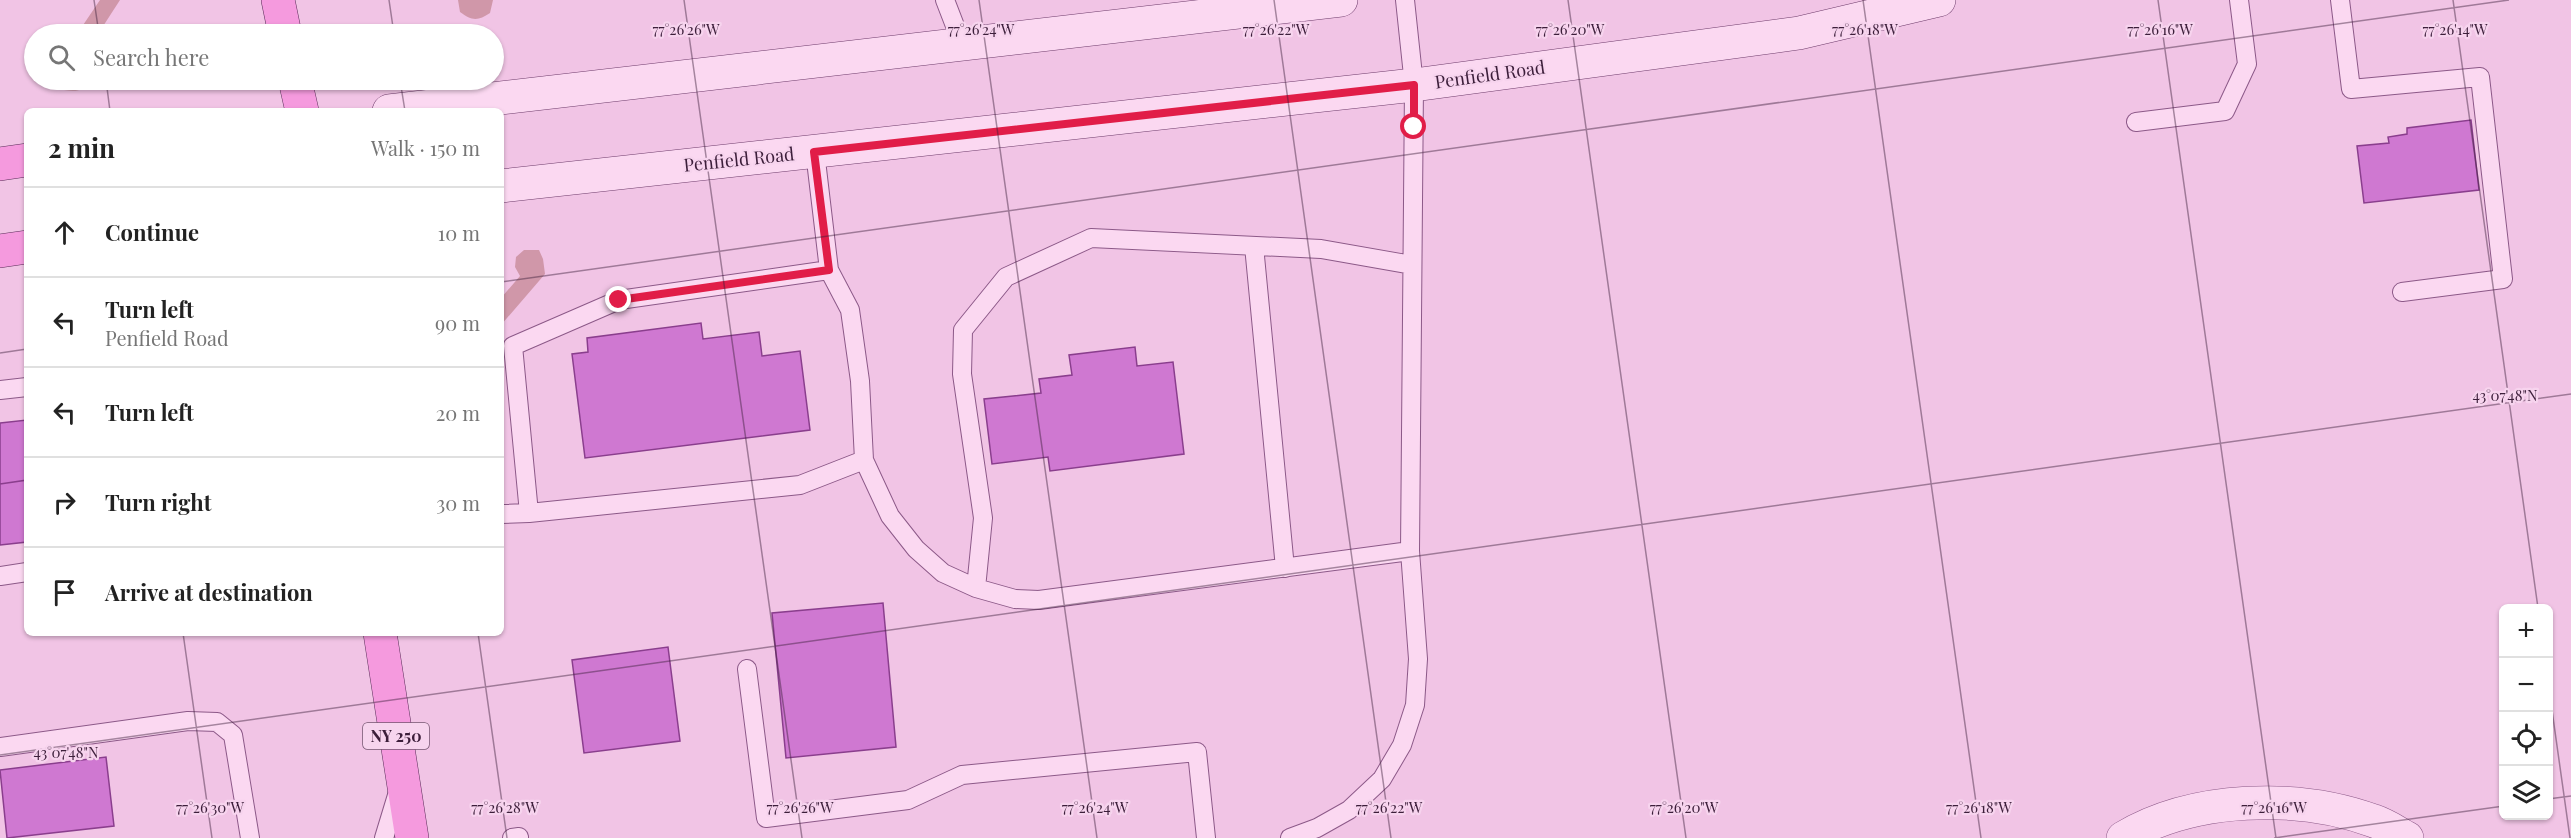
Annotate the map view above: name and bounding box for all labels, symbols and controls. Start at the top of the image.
text: 77°26'26"W [652,19,720,39]
text: 77°26'24"W [948,19,1015,39]
text: 77°26'22"W [1243,19,1310,39]
text: 77°26'20"W [1536,19,1605,39]
text: 77°26'18"W [1832,19,1898,39]
text: 77°26'16"W [2127,19,2193,39]
text: 77°26'14"W [2422,19,2488,39]
search box [24,24,504,90]
icon: search [45,41,78,74]
text: Search here [93,42,209,72]
street label: Penfield Road [1433,54,1547,94]
route start [1400,113,1426,139]
text: 2 min [48,130,115,165]
text: Walk · 150 m [371,134,480,161]
street label: Penfield Road [682,141,796,177]
icon: ahead [48,216,81,249]
text: Continue [105,217,199,247]
text: 10 m [438,219,480,246]
route end [605,286,631,312]
text: Turn left [105,294,194,324]
icon: left [48,306,81,339]
text: 90 m [435,309,480,336]
text: Penfield Road [105,324,229,351]
text: 43°07'48"N [2472,385,2538,405]
icon: left [48,396,81,429]
text: Turn left [105,397,194,427]
text: 20 m [436,399,480,426]
icon: right [48,486,81,519]
text: Turn right [105,487,211,517]
text: 30 m [436,489,480,516]
icon: arrive [48,576,81,609]
text: Arrive at destination [105,577,313,607]
map controls [2499,604,2553,820]
button: + [2499,604,2553,658]
button: − [2499,658,2553,712]
button: locate [2499,712,2553,766]
road number: NY 250 [363,723,429,749]
text: 43°07'48"N [33,742,99,762]
button: layers [2499,766,2553,820]
text: 77°26'30"W [176,797,244,817]
text: 77°26'28"W [471,797,539,817]
text: 77°26'26"W [766,797,834,817]
text: 77°26'24"W [1062,797,1129,817]
text: 77°26'22"W [1356,797,1423,817]
text: 77°26'20"W [1650,797,1719,817]
text: 77°26'18"W [1946,797,2012,817]
text: 77°26'16"W [2241,797,2307,817]

